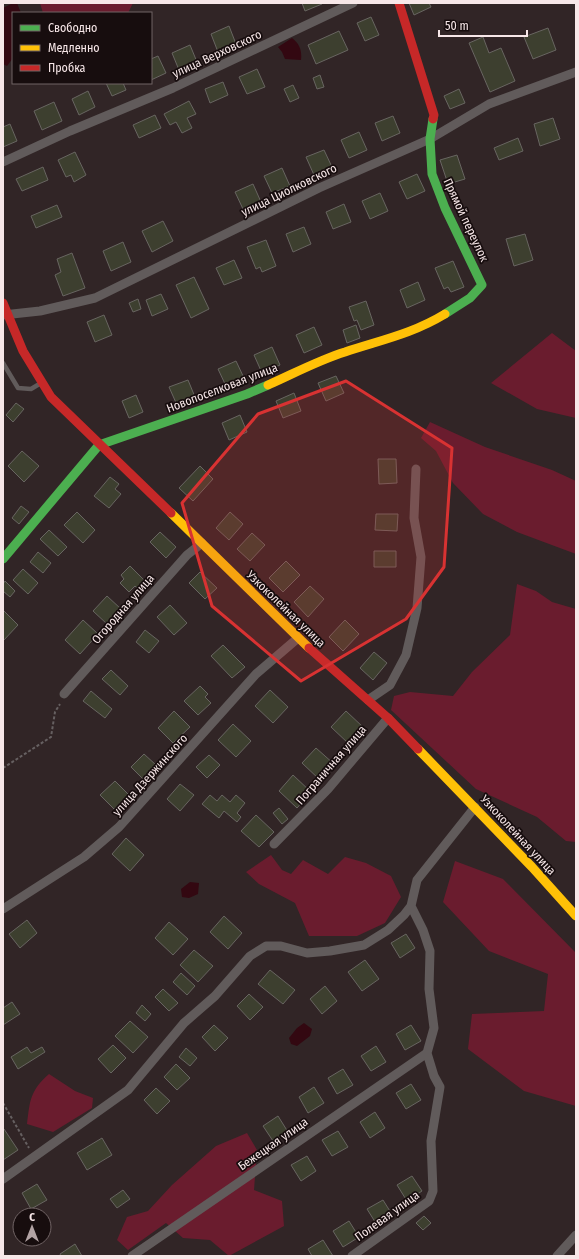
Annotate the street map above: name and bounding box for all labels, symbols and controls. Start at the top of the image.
legend [12,12,152,84]
scale bar [439,12,527,38]
text: 50 m [445,19,469,33]
text: Свободно [48,21,97,35]
street label: улица Верховского [170,27,264,81]
text: Медленно [48,41,100,55]
text: Пробка [48,61,86,75]
street label: улица Циолковского [239,161,339,219]
street label: Прямой переулок [441,176,492,264]
street label: Новопоселковая улица [164,360,280,416]
street label: Узкоколейная улица [243,567,328,650]
street label: Огородная улица [89,571,157,647]
street label: Пограничная улица [293,723,369,807]
street label: улица Дзержинского [110,731,190,819]
street label: Узкоколейная улица [477,792,559,878]
street label: Бежецкая улица [235,1115,311,1173]
street label: Полевая улица [352,1188,422,1244]
north arrow [12,1207,52,1247]
text: С [29,1211,35,1224]

